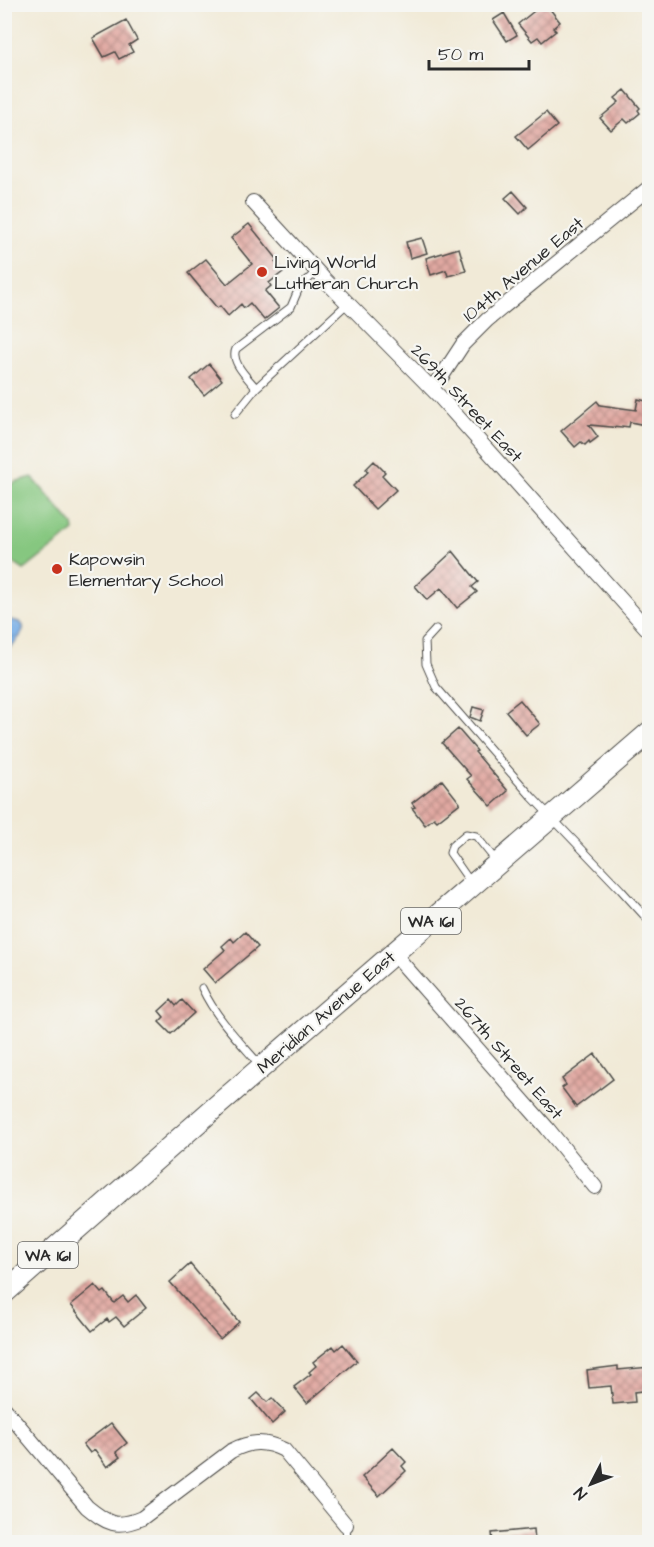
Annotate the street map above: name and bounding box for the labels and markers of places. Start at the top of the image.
place label: Living World Lutheran Church [274,250,418,296]
marker: Living World Lutheran Church [255,265,269,279]
place label: Kapowsin Elementary School [69,547,224,594]
marker: Kapowsin Elementary School [50,562,64,576]

